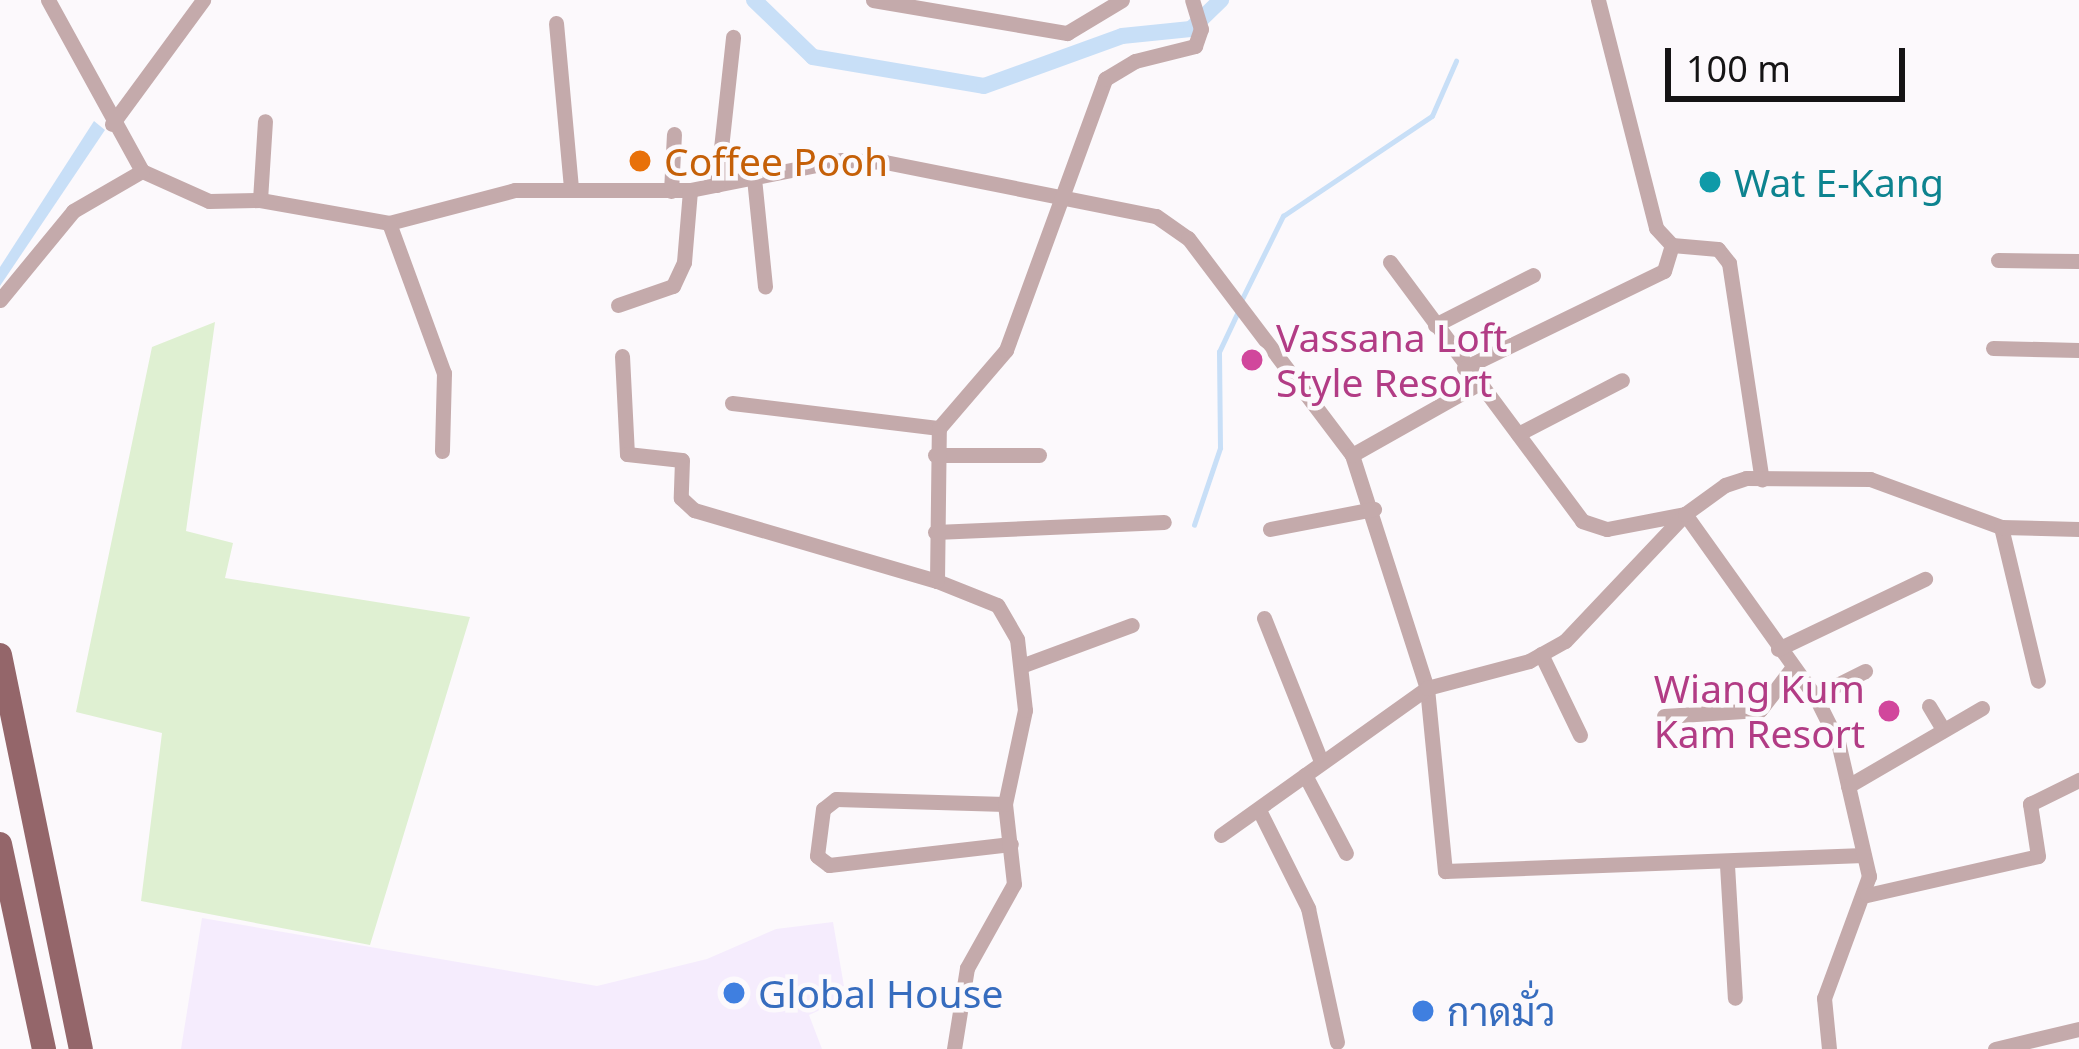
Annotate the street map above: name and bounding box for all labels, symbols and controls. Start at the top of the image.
scale bar [1671,24,1911,98]
text: 100 m [1686,44,1791,93]
place label: Coffee Pooh [664,138,888,184]
marker: Coffee Pooh [627,148,653,174]
place label: Wat E-Kang [1734,159,1944,205]
marker: Wat E-Kang [1697,169,1723,195]
place label: Vassana Loft Style Resort [1276,315,1507,406]
marker: Vassana Loft Style Resort [1239,347,1265,373]
place label: Wiang Kum Kam Resort [1654,666,1865,757]
marker: Wiang Kum Kam Resort [1876,698,1902,724]
place label: Global House [758,970,1003,1016]
marker: Global House [721,980,747,1006]
place label: กาดมั่ว [1447,988,1555,1034]
marker: กาดมั่ว [1410,998,1436,1024]

